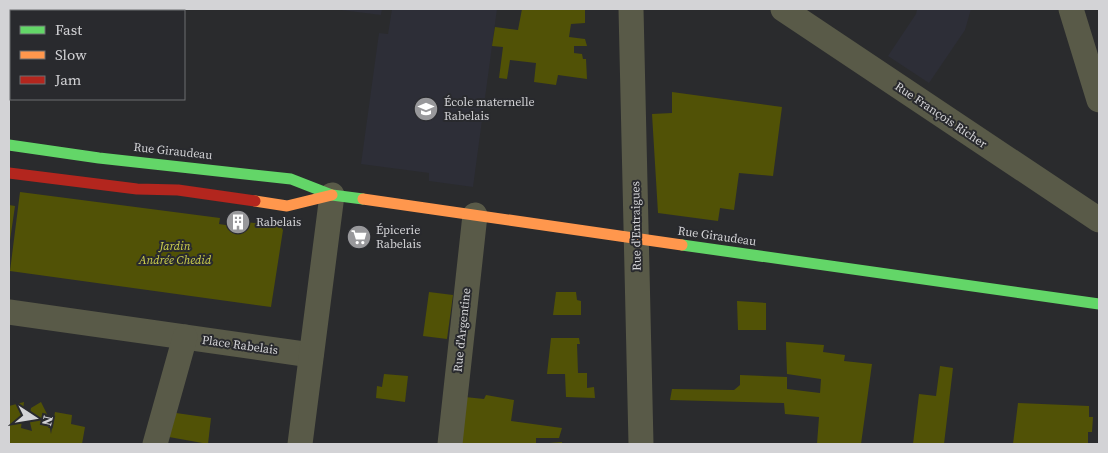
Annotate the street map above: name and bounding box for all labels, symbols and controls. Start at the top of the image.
legend [10,10,185,100]
text: Fast [55,19,82,40]
text: Slow [55,44,87,65]
text: Jam [54,69,82,90]
street label: Rue François Richer [892,78,990,152]
place label: École maternelle Rabelais [444,94,535,124]
school or university icon: École maternelle Rabelais [413,96,439,122]
street label: Rue Giraudeau [133,139,213,163]
street label: Rue d'Entraigues [627,181,645,271]
building icon: Rabelais [225,209,251,235]
place label: Rabelais [256,214,301,230]
place label: Épicerie Rabelais [376,222,421,252]
street label: Rue Giraudeau [677,223,757,249]
supermarket icon: Épicerie Rabelais [346,224,372,250]
park label: Jardin Andrée Chedid [138,238,212,268]
street label: Rue d'Argentine [450,287,474,373]
street label: Place Rabelais [201,332,279,358]
north arrow [10,393,60,443]
text: N [37,414,59,428]

